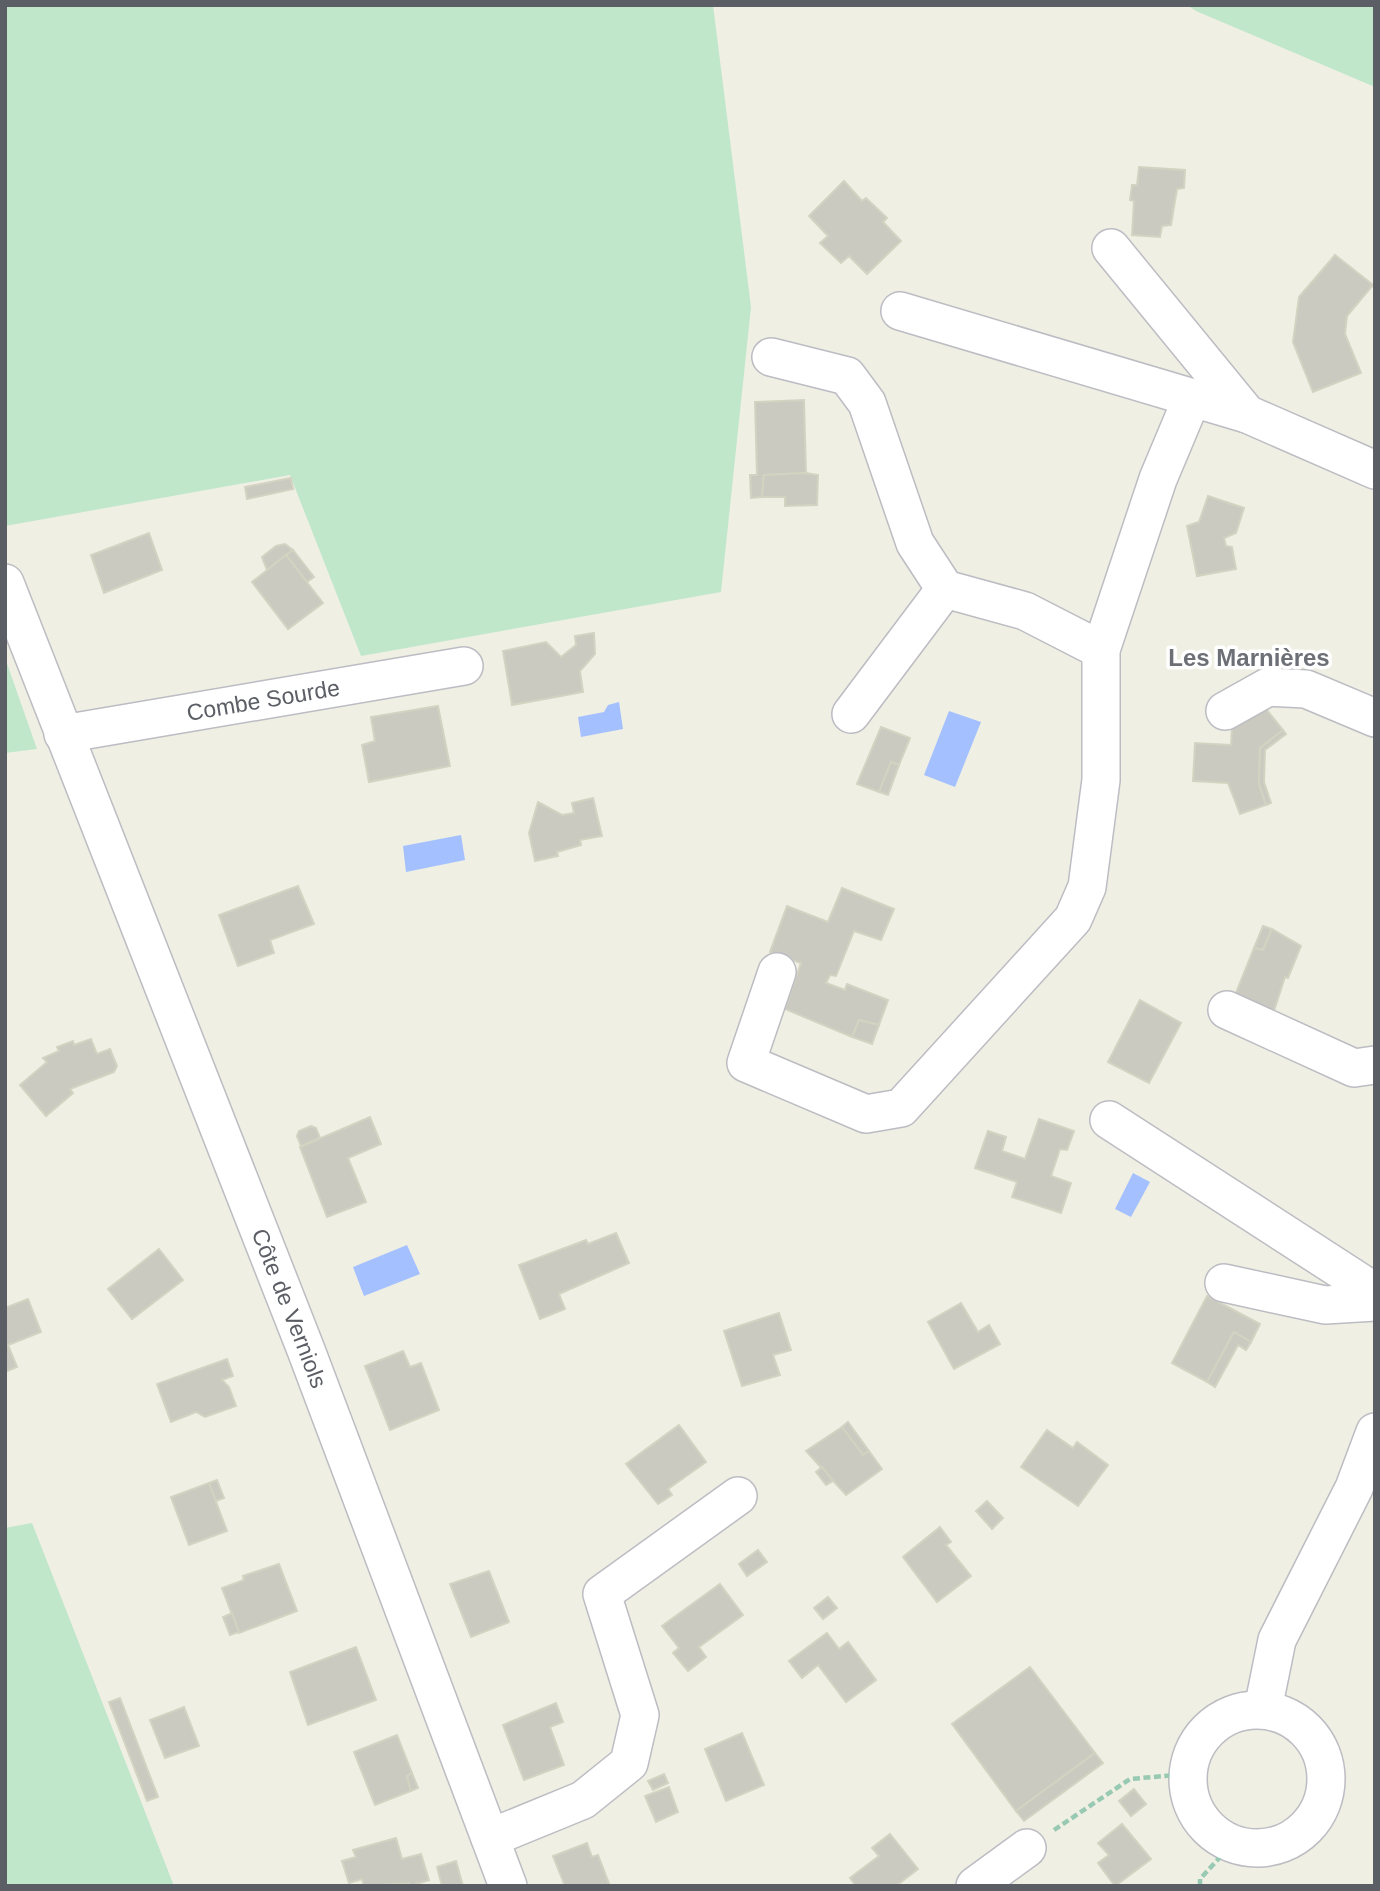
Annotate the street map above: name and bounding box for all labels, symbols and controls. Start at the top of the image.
district label: Les Marnières [1168,644,1330,671]
street label: Combe Sourde [185,674,342,726]
street label: Côte de Verniols [247,1225,332,1392]

